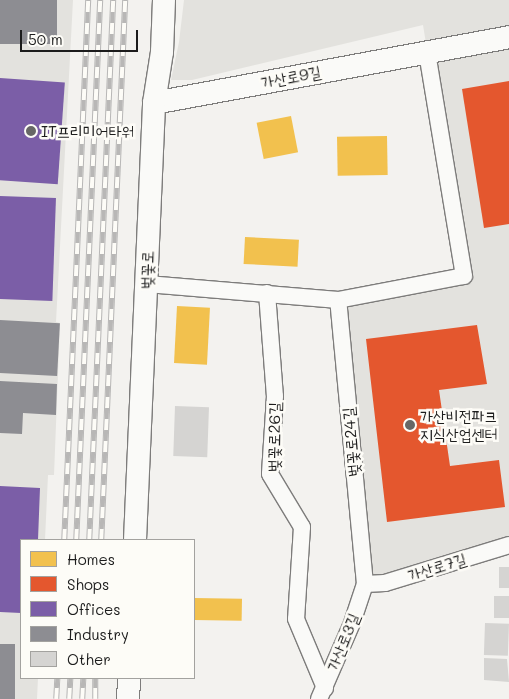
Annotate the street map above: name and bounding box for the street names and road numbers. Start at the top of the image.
street label: 가산로9길 [259,62,323,92]
street label: 벚꽃로 [137,250,157,290]
street label: 벚꽃로26길 [264,402,284,472]
street label: 벚꽃로24길 [338,406,364,478]
street label: 가산로7길 [405,549,469,585]
street label: 가산로3길 [323,610,363,674]

